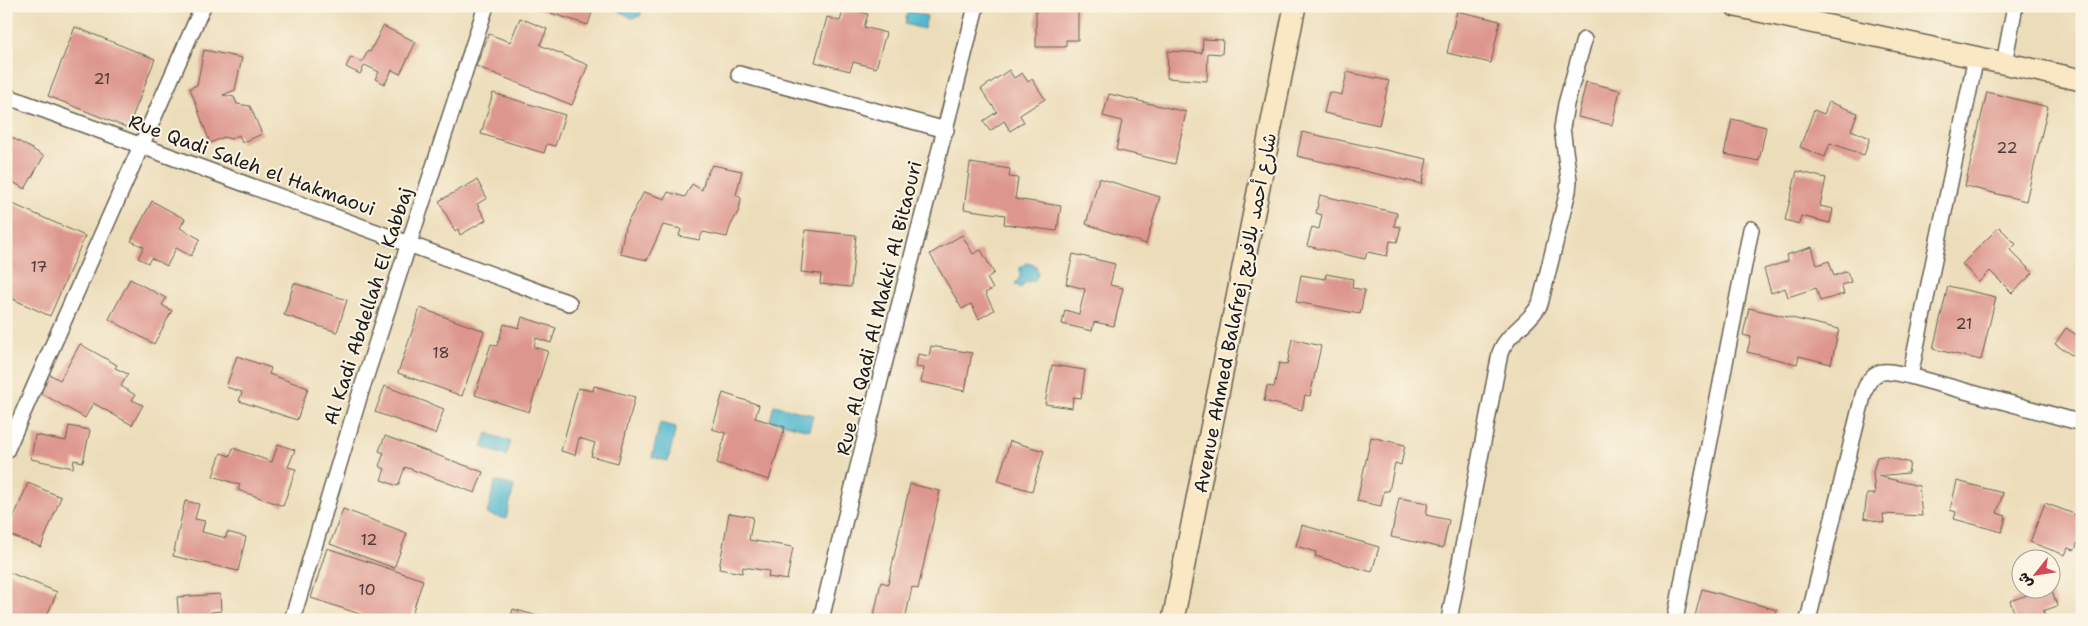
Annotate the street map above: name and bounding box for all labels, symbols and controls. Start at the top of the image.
house number: 21 [93,68,111,89]
street label: Rue Qadi Saleh el Hakmaoui [125,109,379,221]
street label: Avenue Ahmed Balafrej شارع أحمد بلافريج [1188,131,1283,495]
house number: 22 [1996,137,2018,158]
street label: Rue Al Qadi Al Makki Al Bitaouri [830,158,928,458]
street label: Al Kadi Abdellah El Kabbaj [318,184,418,428]
house number: 17 [30,256,48,277]
house number: 21 [1955,313,1973,334]
house number: 18 [432,342,450,363]
house number: 12 [360,529,378,550]
north arrow [2010,548,2060,598]
text: ش [2013,569,2036,592]
house number: 10 [358,579,376,600]

